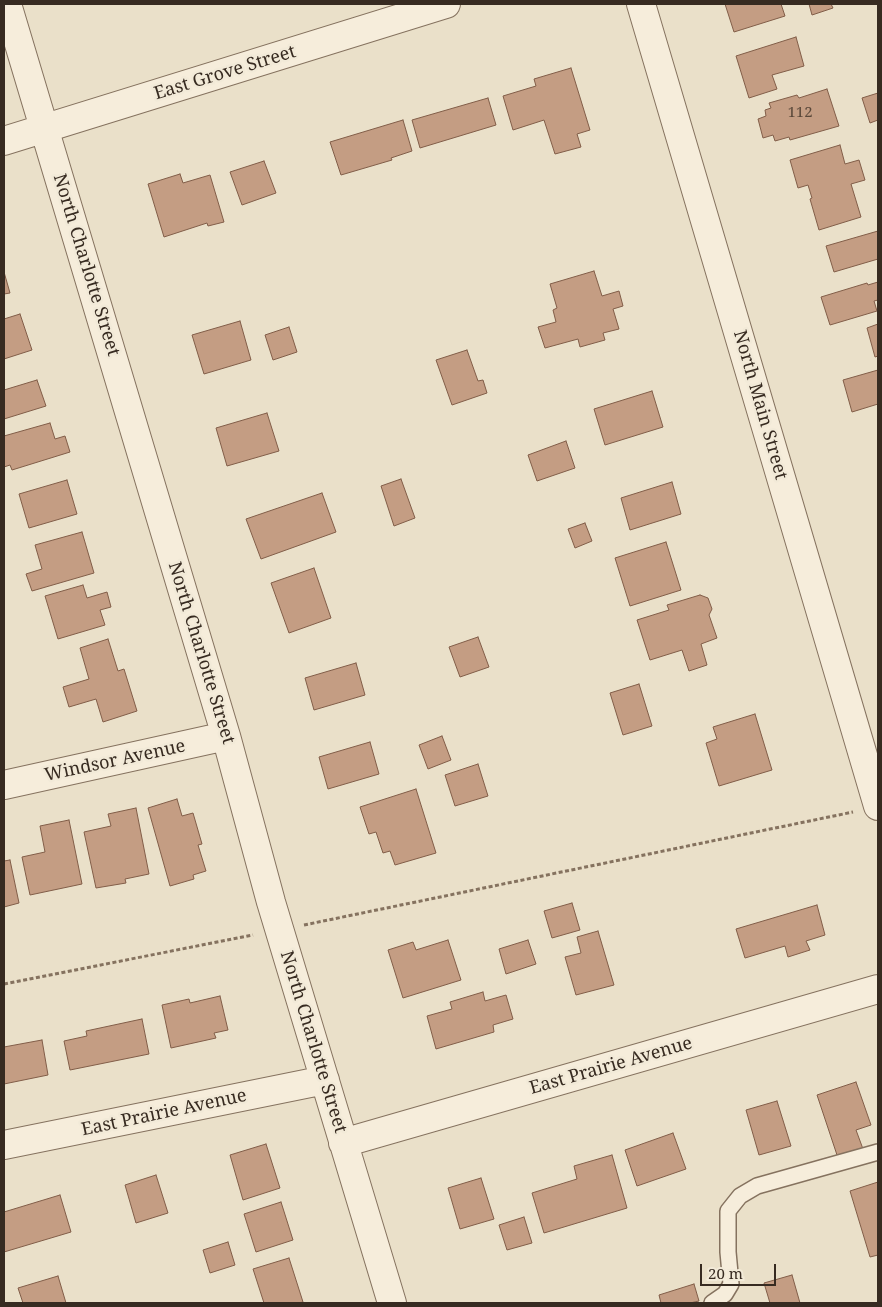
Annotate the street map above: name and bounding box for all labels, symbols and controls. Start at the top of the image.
street label: East Grove Street [151,41,299,105]
house number: 112 [787,104,813,122]
street label: North Charlotte Street [48,171,124,359]
street label: North Main Street [728,328,792,482]
street label: North Charlotte Street [163,559,239,747]
street label: Windsor Avenue [43,736,187,786]
street label: North Charlotte Street [275,948,351,1136]
street label: East Prairie Avenue [527,1032,695,1100]
street label: East Prairie Avenue [79,1085,249,1141]
scale bar [702,1254,778,1286]
text: 20 m [708,1263,743,1283]

